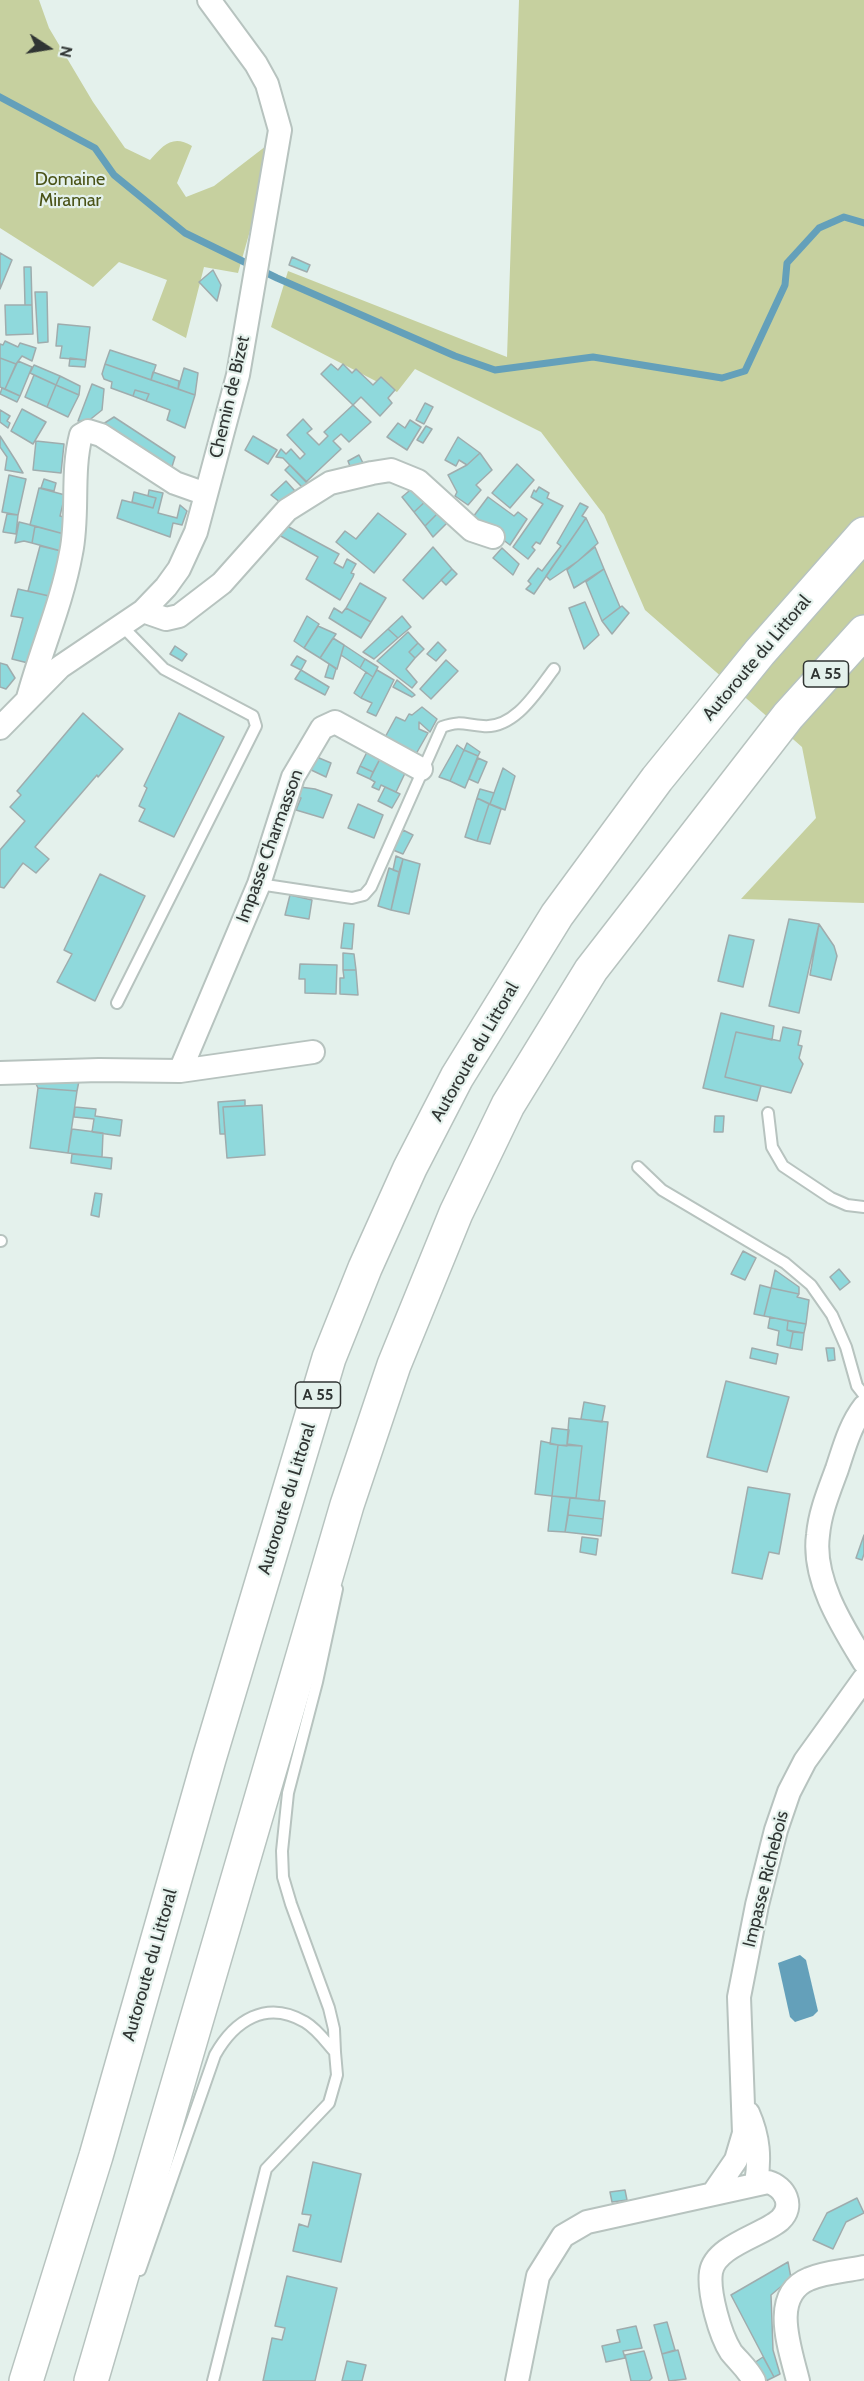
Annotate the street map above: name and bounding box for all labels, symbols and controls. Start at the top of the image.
north arrow [18,18,78,78]
text: N [56,44,77,59]
park label: Domaine Miramar [35,169,105,212]
street label: Chemin de Bizet [205,334,255,460]
street label: Autoroute du Littoral [698,591,816,725]
road number: A 55 [804,661,848,687]
street label: Impasse Charmasson [232,766,308,926]
street label: Autoroute du Littoral [426,979,524,1125]
road number: A 55 [296,1382,340,1408]
street label: Autoroute du Littoral [254,1421,320,1577]
street label: Impasse Richebois [739,1809,793,1949]
street label: Autoroute du Littoral [118,1887,182,2043]

